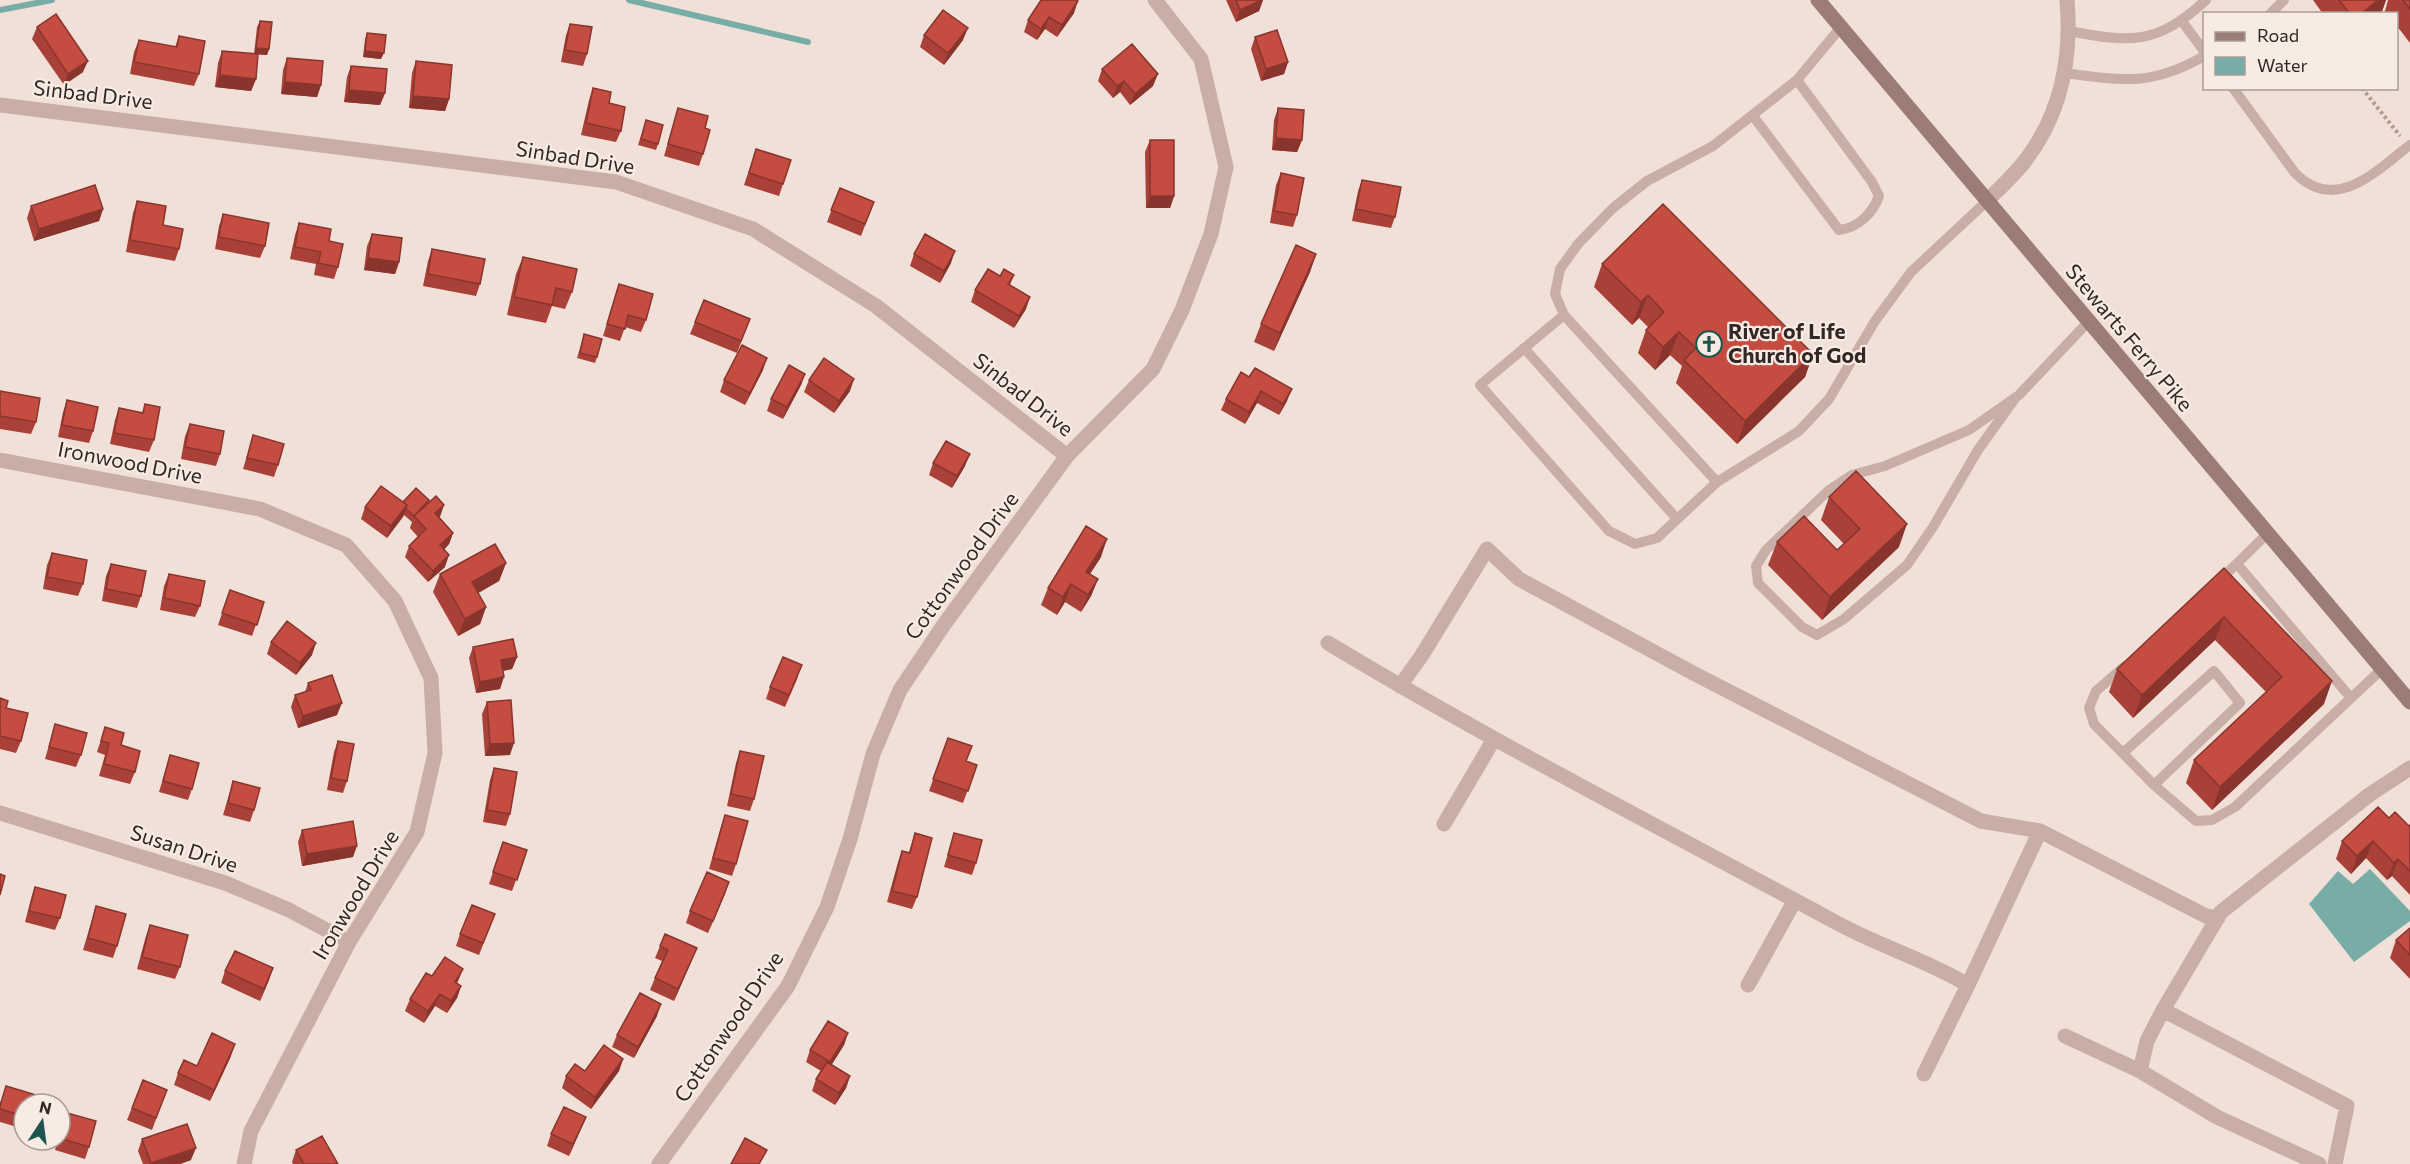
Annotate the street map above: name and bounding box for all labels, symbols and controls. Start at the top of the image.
legend [2203,12,2398,90]
text: Road [2257,24,2299,46]
text: Water [2257,54,2308,76]
street label: Sinbad Drive [32,74,154,113]
street label: Sinbad Drive [514,135,636,178]
street label: Stewarts Ferry Pike [2061,258,2199,416]
place label: River of Life Church of God [1728,318,1866,367]
church icon: River of Life Church of God [1694,329,1724,359]
street label: Sinbad Drive [969,347,1079,441]
street label: Ironwood Drive [56,435,205,488]
street label: Cottonwood Drive [899,486,1023,644]
street label: Susan Drive [128,818,241,877]
street label: Ironwood Drive [306,825,403,964]
street label: Cottonwood Drive [668,946,787,1106]
north arrow [12,1092,72,1152]
text: N [38,1096,53,1118]

